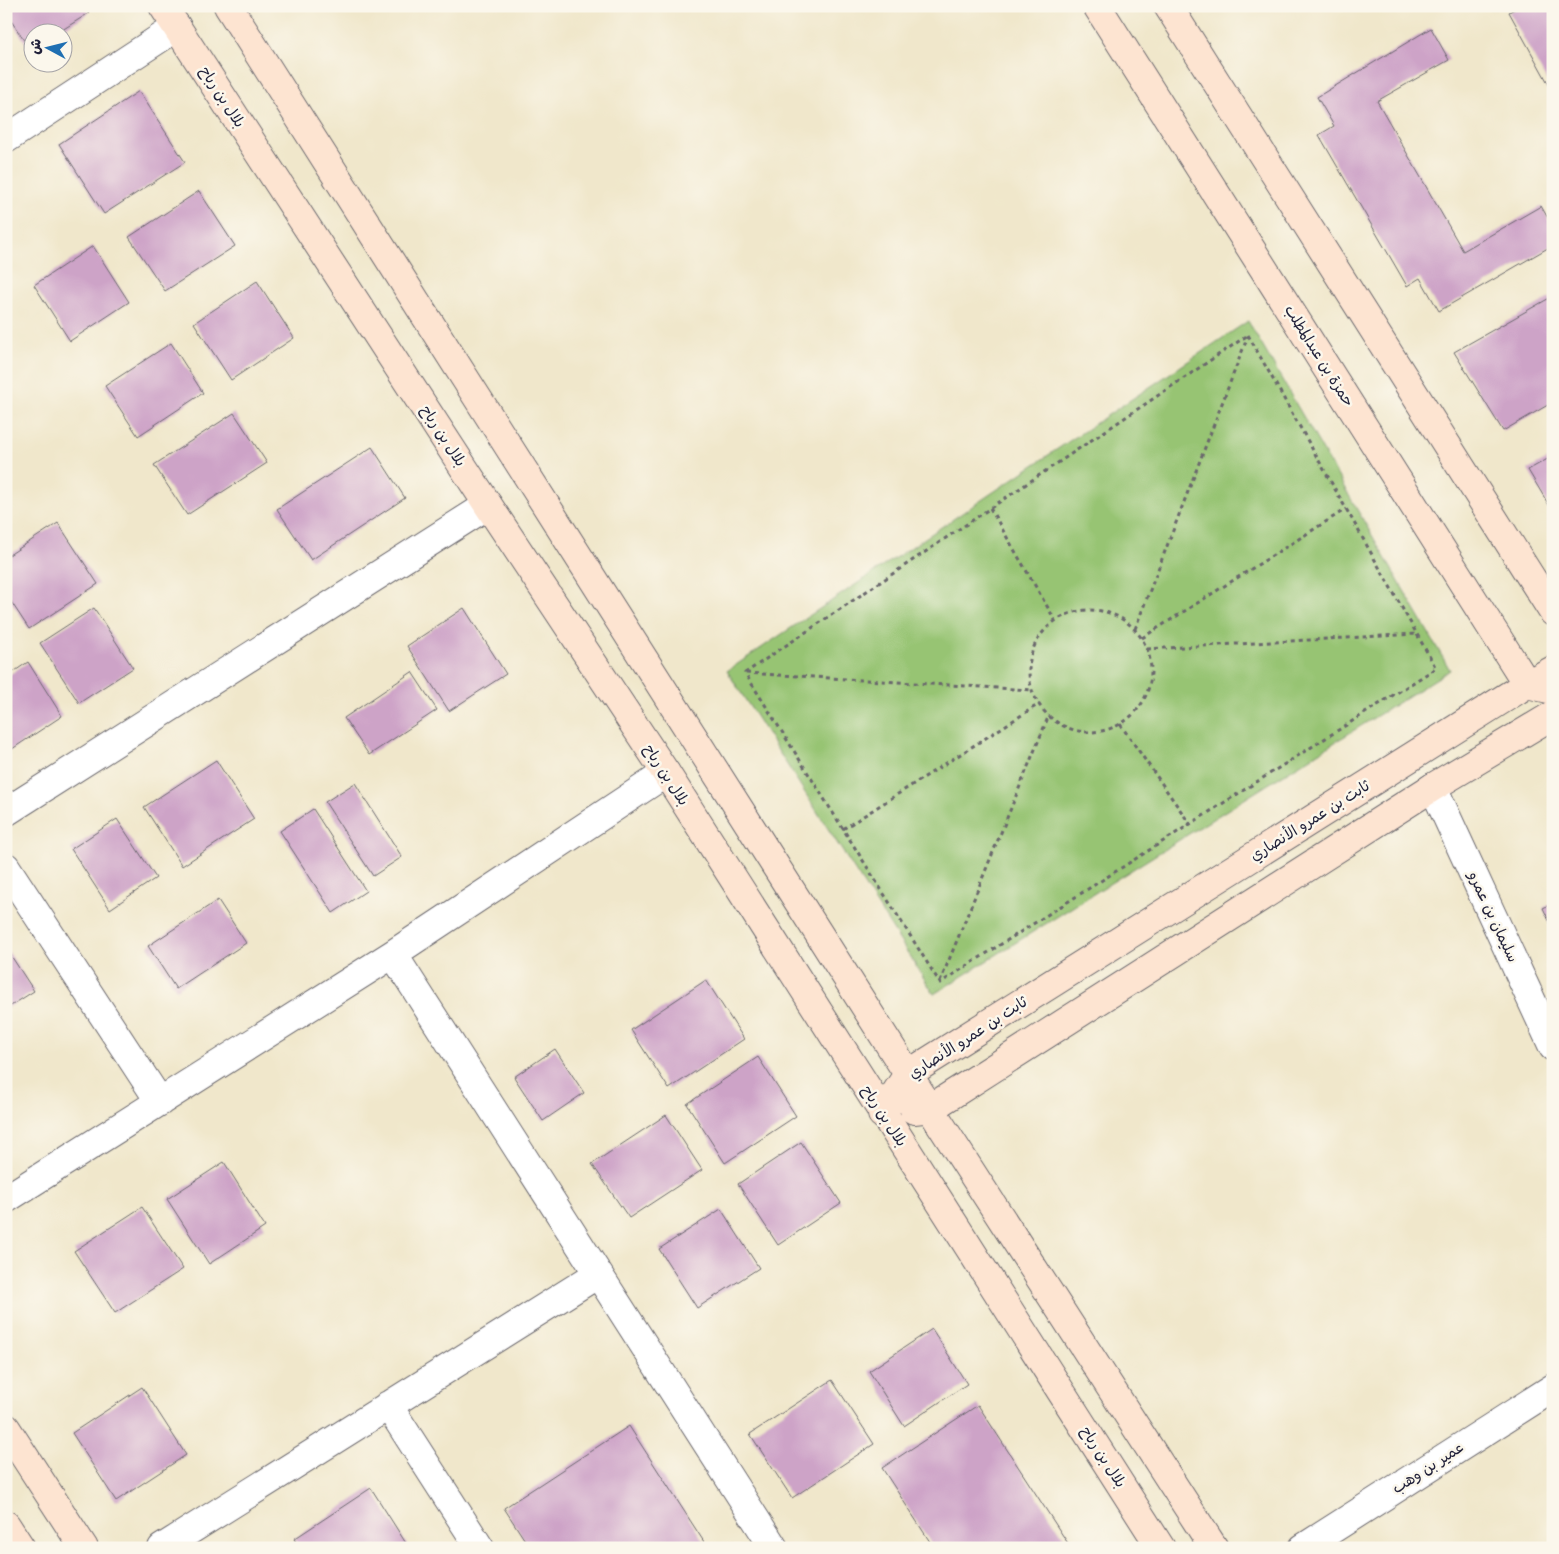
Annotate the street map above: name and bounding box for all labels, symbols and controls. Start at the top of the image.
north arrow [22,22,72,72]
text: ش [26,38,45,55]
street label: بلال بن رباح [195,63,249,131]
street label: حمزة بن عبدالمطلب [1280,302,1358,410]
street label: بلال بن رباح [416,402,470,470]
street label: بلال بن رباح [639,741,693,809]
street label: ثابت بن عمرو الأنصاري [1246,775,1374,866]
street label: سليمان بن عمرو [1463,868,1522,965]
street label: ثابت بن عمرو الأنصاري [905,991,1032,1084]
street label: بلال بن رباح [857,1082,911,1150]
street label: بلال بن رباح [1076,1423,1130,1491]
street label: عمير بن وهب [1389,1438,1467,1498]

